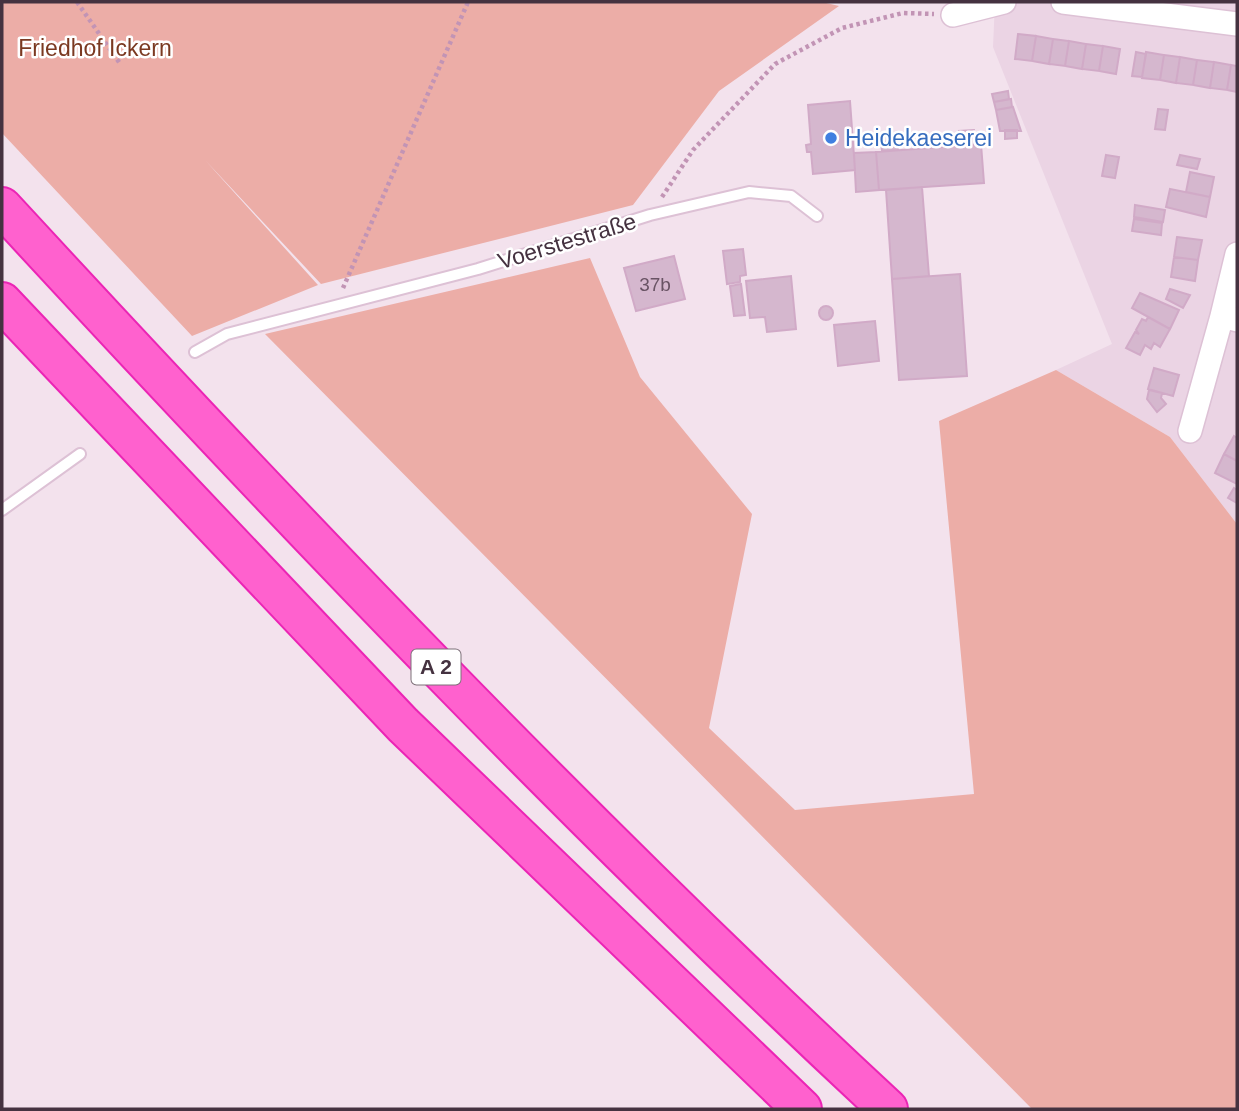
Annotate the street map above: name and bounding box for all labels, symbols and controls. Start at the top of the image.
park label: Friedhof Ickern [18,35,172,61]
place label: Heidekaeserei [845,125,992,151]
marker: Heidekaeserei [823,130,839,146]
street label: Voerstestraße [495,208,639,274]
house number: 37b [639,274,671,295]
road number: A 2 [412,650,460,684]

